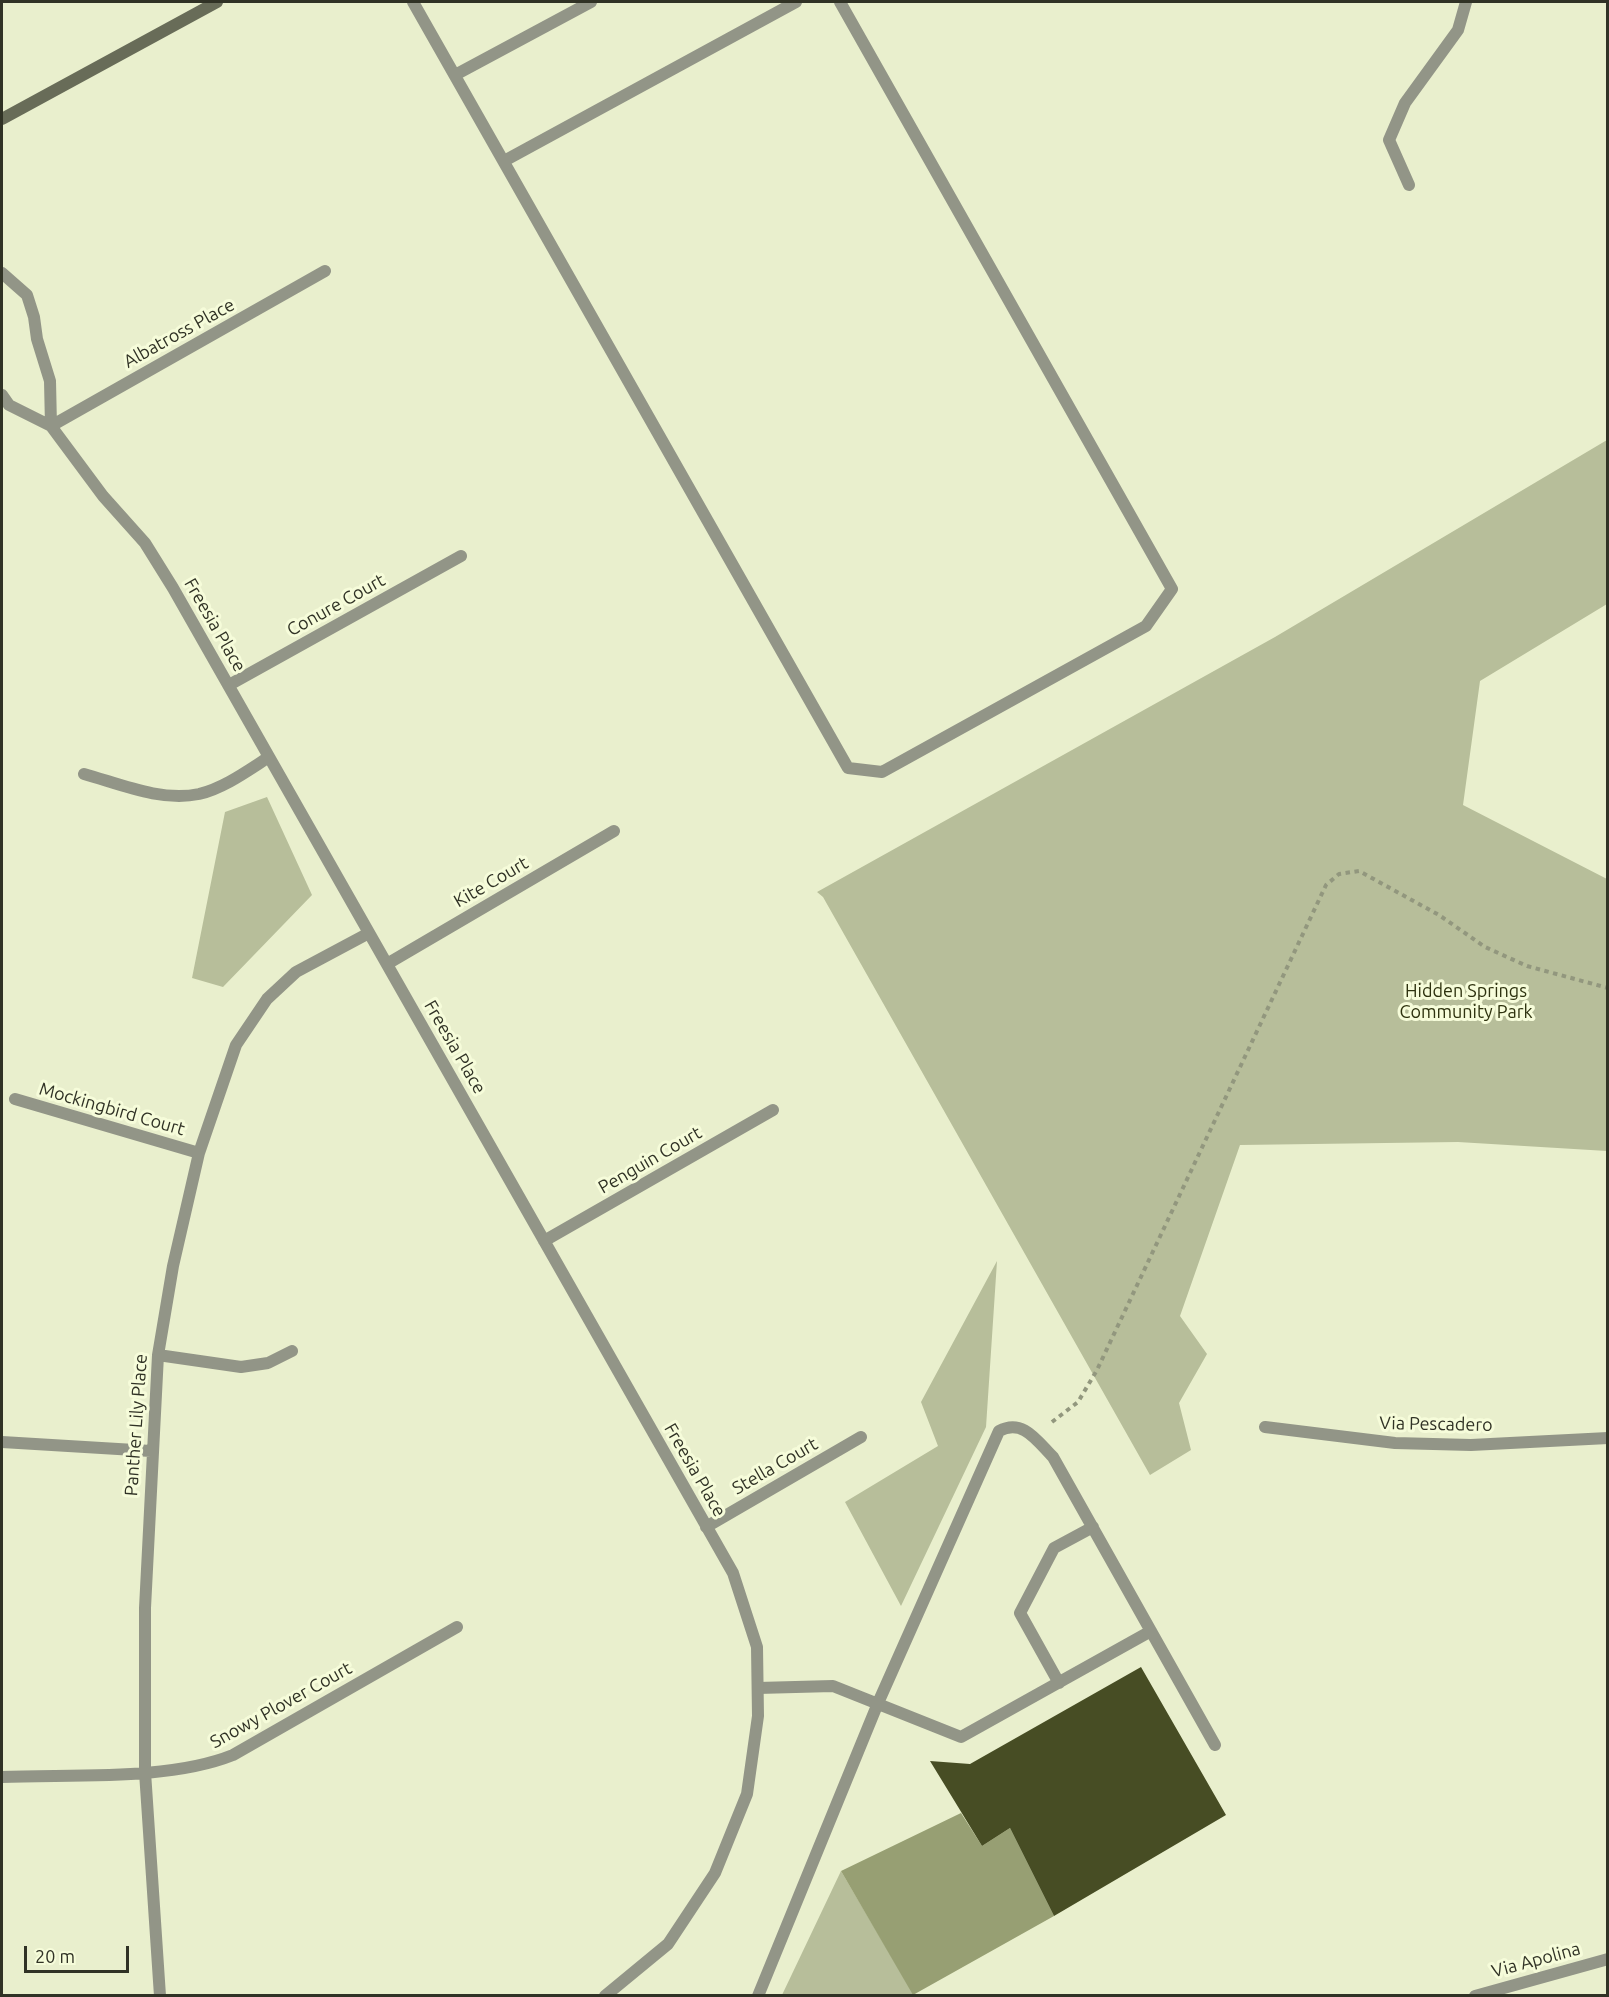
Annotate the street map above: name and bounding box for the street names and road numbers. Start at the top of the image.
street label: Albatross Place [120,294,238,372]
street label: Conure Court [283,569,389,641]
street label: Freesia Place [180,574,250,676]
street label: Kite Court [450,852,532,912]
street label: Freesia Place [420,996,490,1098]
street label: Mockingbird Court [37,1078,187,1140]
street label: Penguin Court [594,1122,706,1198]
street label: Panther Lily Place [120,1353,152,1497]
street label: Via Pescadero [1379,1412,1493,1436]
street label: Freesia Place [660,1419,730,1521]
street label: Stella Court [728,1433,822,1499]
street label: Snowy Plover Court [206,1657,356,1753]
street label: Via Apolina [1489,1938,1583,1982]

